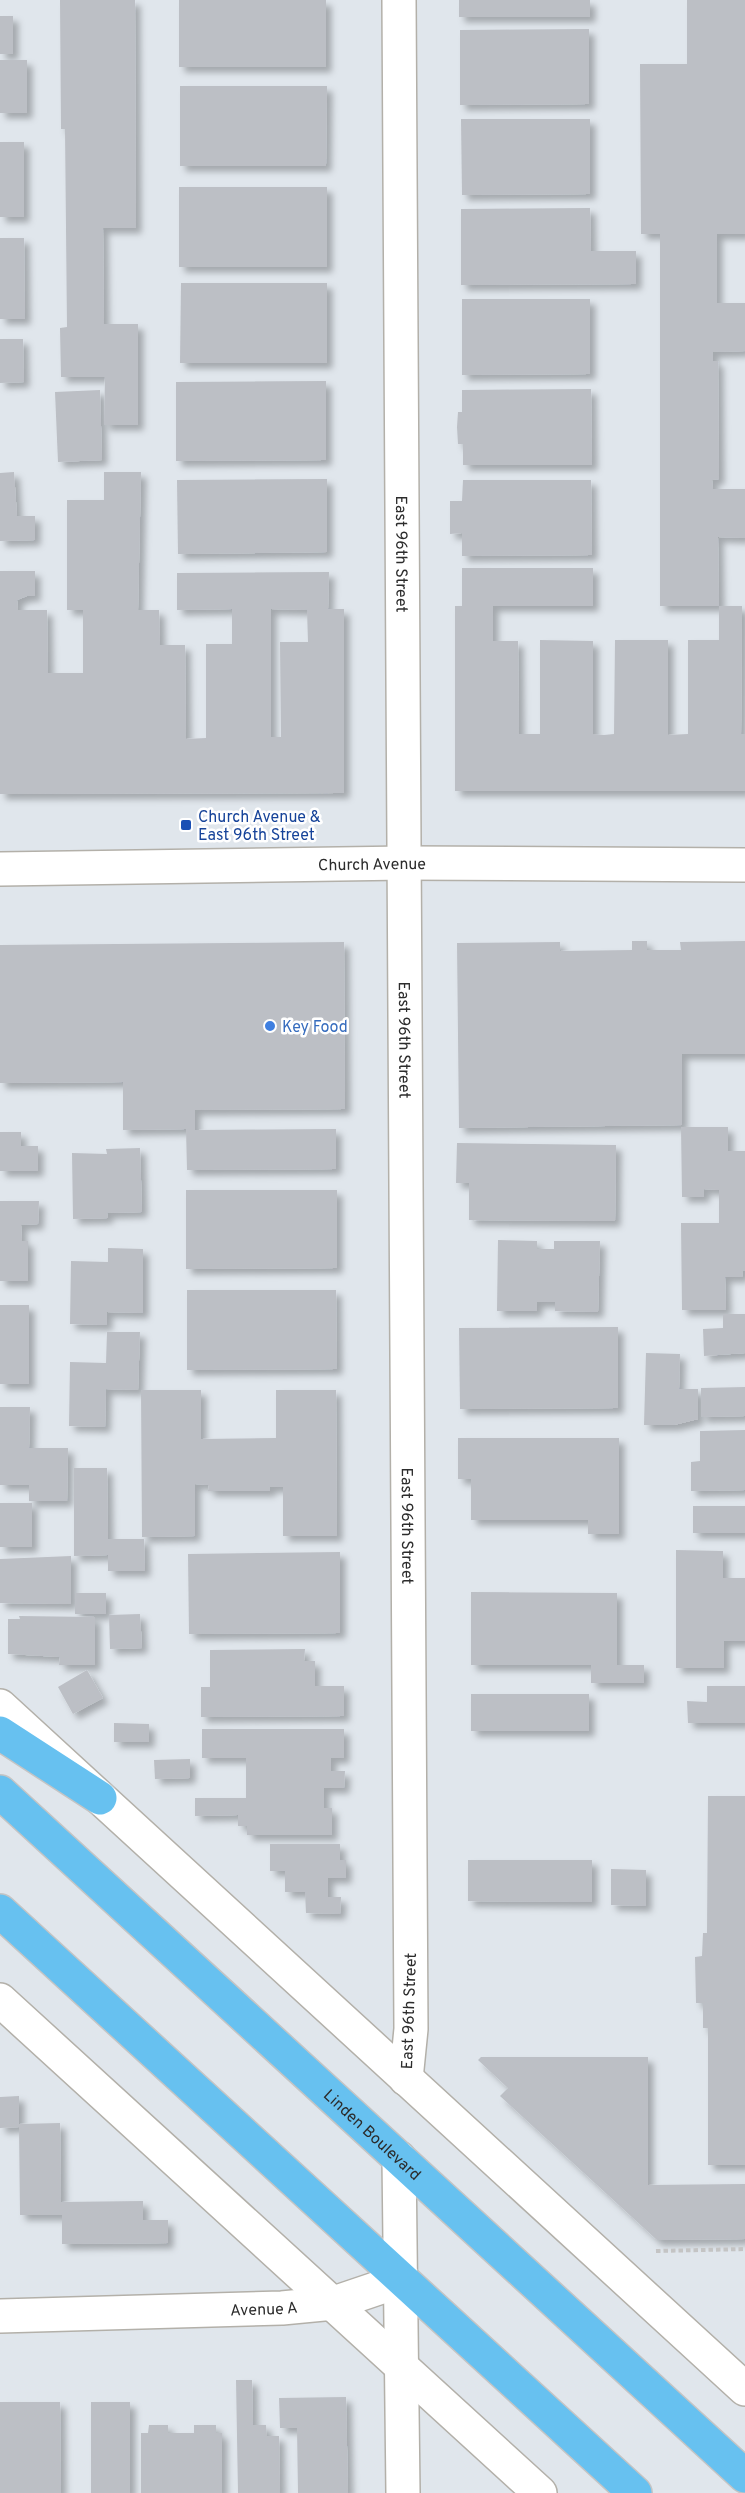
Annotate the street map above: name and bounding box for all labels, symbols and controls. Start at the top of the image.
street label: East 96th Street [390,496,411,612]
place label: Church Avenue & East 96th Street [198,808,321,846]
marker: Church Avenue & East 96th Street [179,818,193,832]
street label: Church Avenue [318,855,426,876]
street label: East 96th Street [393,981,413,1098]
place label: Key Food [282,1018,348,1038]
marker: Key Food [263,1019,277,1033]
street label: East 96th Street [396,1467,416,1584]
street label: East 96th Street [398,1952,422,2070]
street label: Linden Boulevard [318,2086,424,2185]
street label: Avenue A [230,2299,299,2321]

